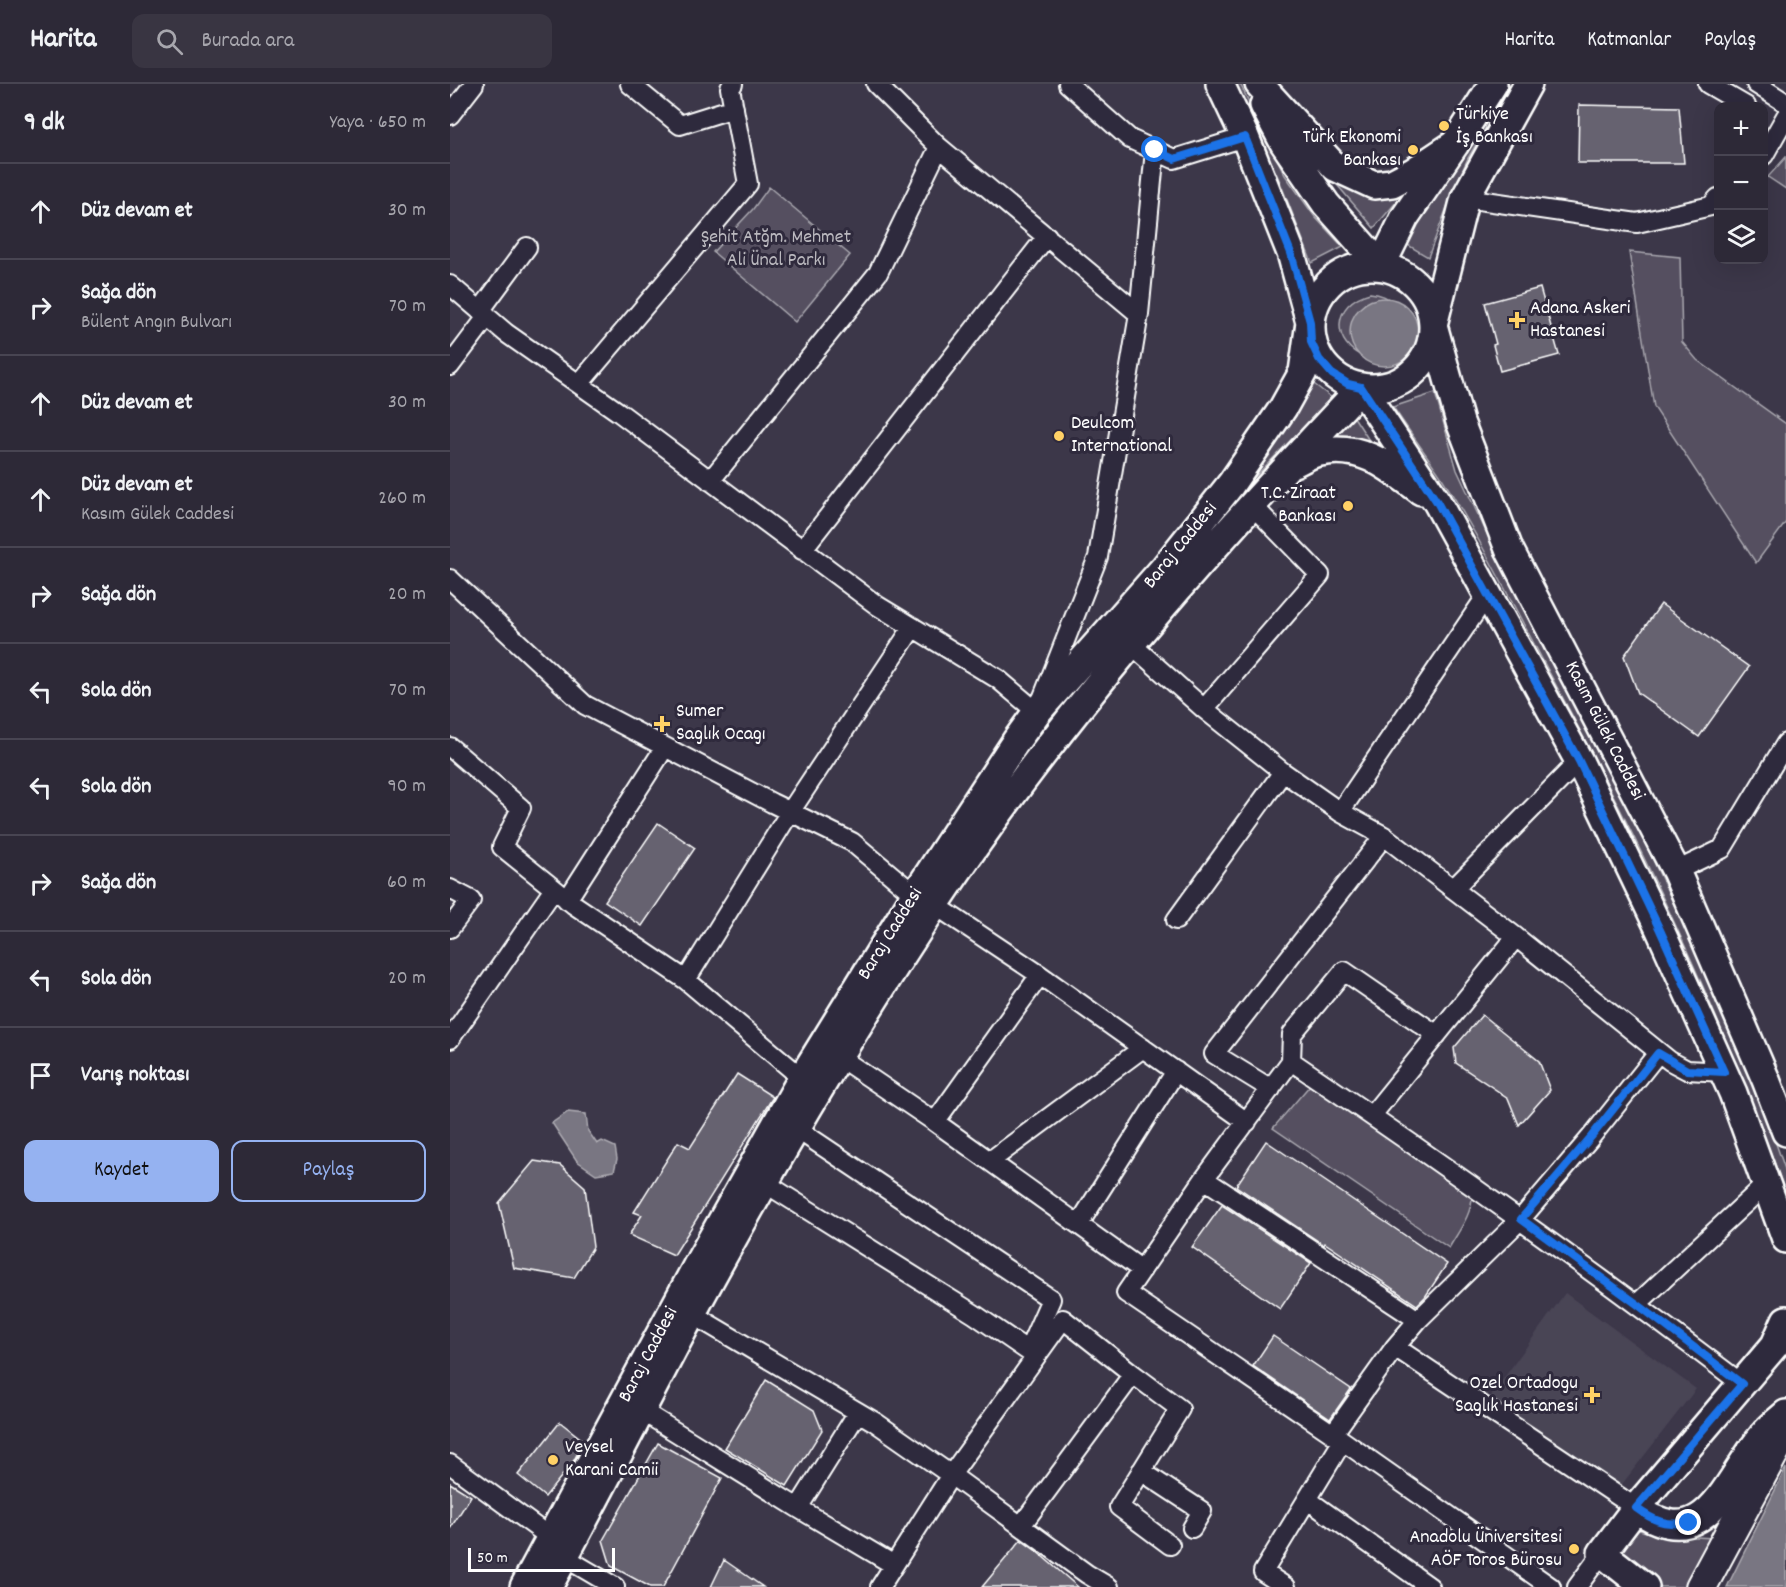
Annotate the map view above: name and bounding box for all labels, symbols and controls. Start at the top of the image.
search box [132,14,552,68]
text: Harita [30,21,96,61]
icon: search [153,25,186,58]
text: Burada ara [201,26,294,57]
text: Harita [1504,26,1554,56]
text: Katmanlar [1587,26,1671,56]
text: Paylaş [1704,26,1756,56]
place label: Türkiye İş Bankası [1456,101,1533,152]
map controls [1714,102,1768,264]
button: + [1714,102,1768,156]
text: 9 dk [24,105,65,142]
text: Yaya · 650 m [330,109,426,137]
marker: Türkiye İş Bankası [1437,119,1451,133]
place label: Türk Ekonomi Bankası [1302,124,1401,175]
route start [1141,136,1167,162]
marker: Türk Ekonomi Bankası [1406,143,1420,157]
button: − [1714,156,1768,210]
icon: ahead [24,195,57,228]
text: Düz devam et [81,196,193,227]
text: 30 m [388,197,426,225]
button: layers [1714,210,1768,264]
park label: Şehit Atğm. Mehmet Ali Ünal Parkı [701,224,851,275]
text: Sağa dön [81,278,156,309]
icon: right [24,291,57,324]
text: 70 m [389,293,426,321]
place label: Adana Askeri Hastanesi [1530,295,1631,346]
text: Bülent Angın Bulvarı [81,309,232,337]
marker: Adana Askeri Hastanesi [1508,311,1526,329]
icon: ahead [24,387,57,420]
text: Düz devam et [81,388,193,419]
text: 30 m [388,389,426,417]
place label: Deulcom International [1071,410,1172,461]
marker: Deulcom International [1052,429,1066,443]
text: Düz devam et [81,470,193,501]
place label: T.C. Ziraat Bankası [1261,480,1336,531]
icon: ahead [24,483,57,516]
text: 260 m [378,485,426,513]
street label: Baraj Caddesi [1137,496,1225,595]
marker: T.C. Ziraat Bankası [1341,499,1355,513]
text: Kasım Gülek Caddesi [81,501,234,529]
icon: right [24,579,57,612]
text: Sağa dön [81,580,156,611]
text: 20 m [388,581,426,609]
street label: Kasım Gülek Caddesi [1557,656,1651,806]
icon: left [24,675,57,708]
text: Sola dön [81,676,151,707]
text: 70 m [389,677,426,705]
place label: Sumer Saglık Ocagı [676,698,766,749]
marker: Sumer Saglık Ocagı [653,715,671,733]
icon: left [24,771,57,804]
text: Sola dön [81,772,151,803]
text: 90 m [388,773,426,801]
icon: right [24,867,57,900]
text: Sağa dön [81,868,156,899]
text: 60 m [387,869,426,897]
street label: Baraj Caddesi [851,882,931,986]
icon: left [24,963,57,996]
text: Sola dön [81,964,151,995]
text: 20 m [388,965,426,993]
icon: arrive [24,1059,57,1092]
text: Varış noktası [81,1060,189,1091]
button: Kaydet [24,1140,219,1202]
button: Paylaş [231,1140,426,1202]
street label: Baraj Caddesi [612,1302,686,1408]
place label: Ozel Ortadogu Saglık Hastanesi [1455,1370,1578,1421]
marker: Ozel Ortadogu Saglık Hastanesi [1583,1386,1601,1404]
place label: Veysel Karani Camii [565,1434,659,1485]
marker: Veysel Karani Camii [546,1453,560,1467]
route end [1675,1509,1701,1535]
place label: Anadolu Üniversitesi AÖF Toros Bürosu [1409,1524,1562,1575]
marker: Anadolu Üniversitesi AÖF Toros Bürosu [1567,1542,1581,1556]
scale bar [468,1545,615,1572]
text: 50 m [477,1547,508,1570]

